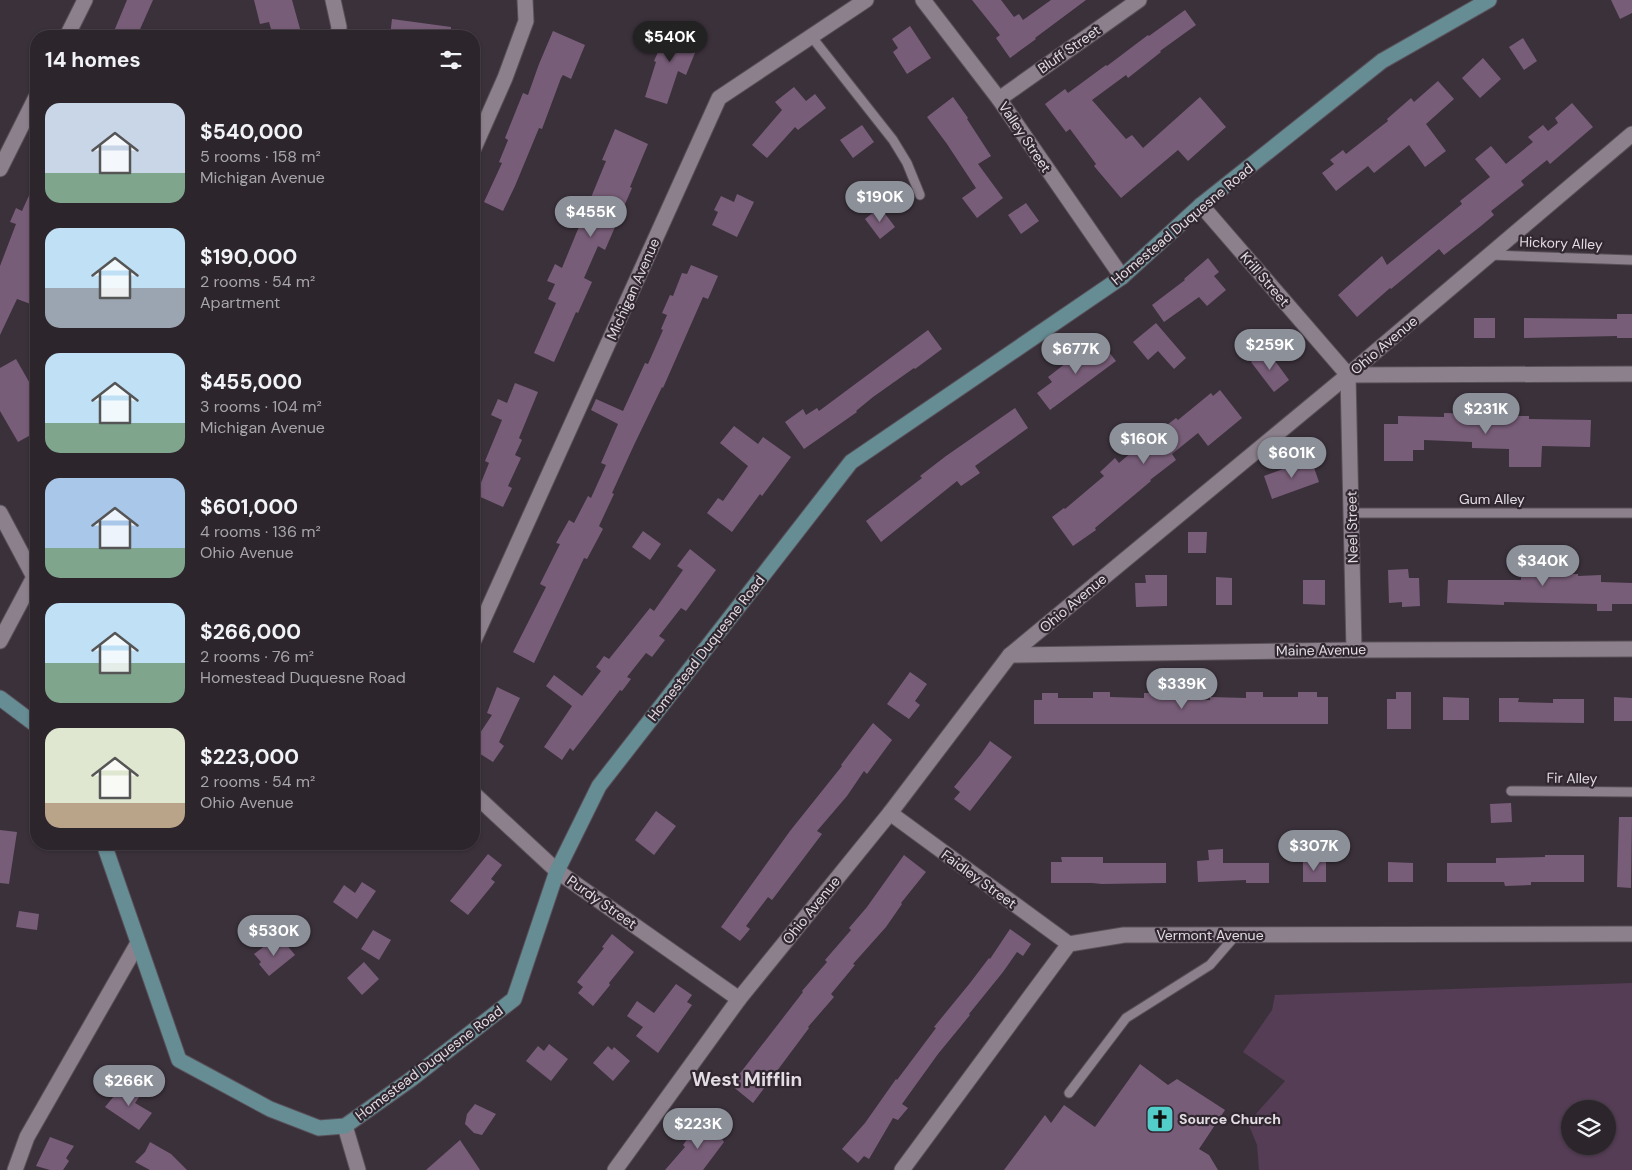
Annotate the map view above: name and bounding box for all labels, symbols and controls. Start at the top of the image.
pin: $540K [635,20,705,63]
street label: Bluff Street [1034,21,1104,77]
text: $540K [644,26,696,47]
text: 14 homes [45,46,141,74]
icon: filters [437,46,465,74]
street label: Valley Street [995,98,1055,176]
text: $540,000 [200,118,303,146]
icon: home [85,123,145,183]
text: 5 rooms · 158 m² [200,146,321,167]
street label: Homestead Duquesne Road [1107,159,1257,289]
text: Michigan Avenue [200,167,325,188]
pin: $190K [845,180,915,223]
text: $190K [856,186,904,207]
pin: $455K [556,196,626,238]
text: $455K [566,201,616,222]
street label: Hickory Alley [1519,233,1603,253]
street label: Michigan Avenue [603,235,663,343]
text: $190,000 [200,243,297,271]
icon: home [85,248,145,308]
street label: Krill Street [1236,248,1294,310]
text: 2 rooms · 54 m² [200,271,315,292]
text: Apartment [200,292,280,313]
street label: Ohio Avenue [1347,312,1421,378]
pin: $259K [1235,328,1305,371]
pin: $677K [1041,332,1111,375]
text: $259K [1245,334,1295,355]
text: $677K [1052,338,1100,359]
text: $455,000 [200,368,302,396]
icon: home [85,373,145,433]
pin: $231K [1451,392,1521,435]
text: 3 rooms · 104 m² [200,396,322,417]
text: $231K [1464,398,1508,419]
text: Michigan Avenue [200,417,325,438]
pin: $160K [1109,422,1179,465]
text: $160K [1120,428,1168,449]
pin: $601K [1257,436,1327,479]
text: $601K [1268,442,1316,463]
street label: Gum Alley [1459,490,1525,508]
street label: Neel Street [1342,491,1362,563]
text: $601,000 [200,493,298,521]
icon: home [85,498,145,558]
text: 4 rooms · 136 m² [200,521,321,542]
text: Ohio Avenue [200,542,294,563]
pin: $340K [1508,544,1578,587]
text: $340K [1517,550,1569,571]
street label: Ohio Avenue [1036,570,1110,636]
street label: Homestead Duquesne Road [643,572,769,724]
text: $266,000 [200,618,301,646]
icon: home [85,623,145,683]
street label: Maine Avenue [1276,640,1366,660]
text: 2 rooms · 76 m² [200,646,314,667]
text: Homestead Duquesne Road [200,667,406,688]
pin: $339K [1147,668,1217,710]
text: $339K [1157,673,1207,694]
text: $223,000 [200,743,299,771]
icon: home [85,748,145,808]
street label: Fir Alley [1546,769,1598,787]
text: 2 rooms · 54 m² [200,771,315,792]
text: Ohio Avenue [200,792,294,813]
pin: $307K [1279,830,1349,872]
text: $307K [1289,835,1339,856]
street label: Faidley Street [938,846,1020,912]
street label: Purdy Street [564,871,640,933]
street label: Ohio Avenue [778,872,844,947]
pin: $530K [239,914,309,957]
text: $530K [249,920,299,941]
street label: Vermont Avenue [1156,926,1264,944]
street label: Homestead Duquesne Road [352,1002,506,1124]
pin: $266K [94,1064,164,1107]
district label: West Mifflin [692,1067,802,1092]
text: $266K [104,1070,154,1091]
map controls [1561,1100,1616,1155]
button: layers [1561,1100,1616,1155]
church icon: Source Church [1145,1104,1175,1134]
pin: $223K [663,1108,733,1150]
place label: Source Church [1179,1110,1281,1128]
text: $223K [674,1113,722,1134]

